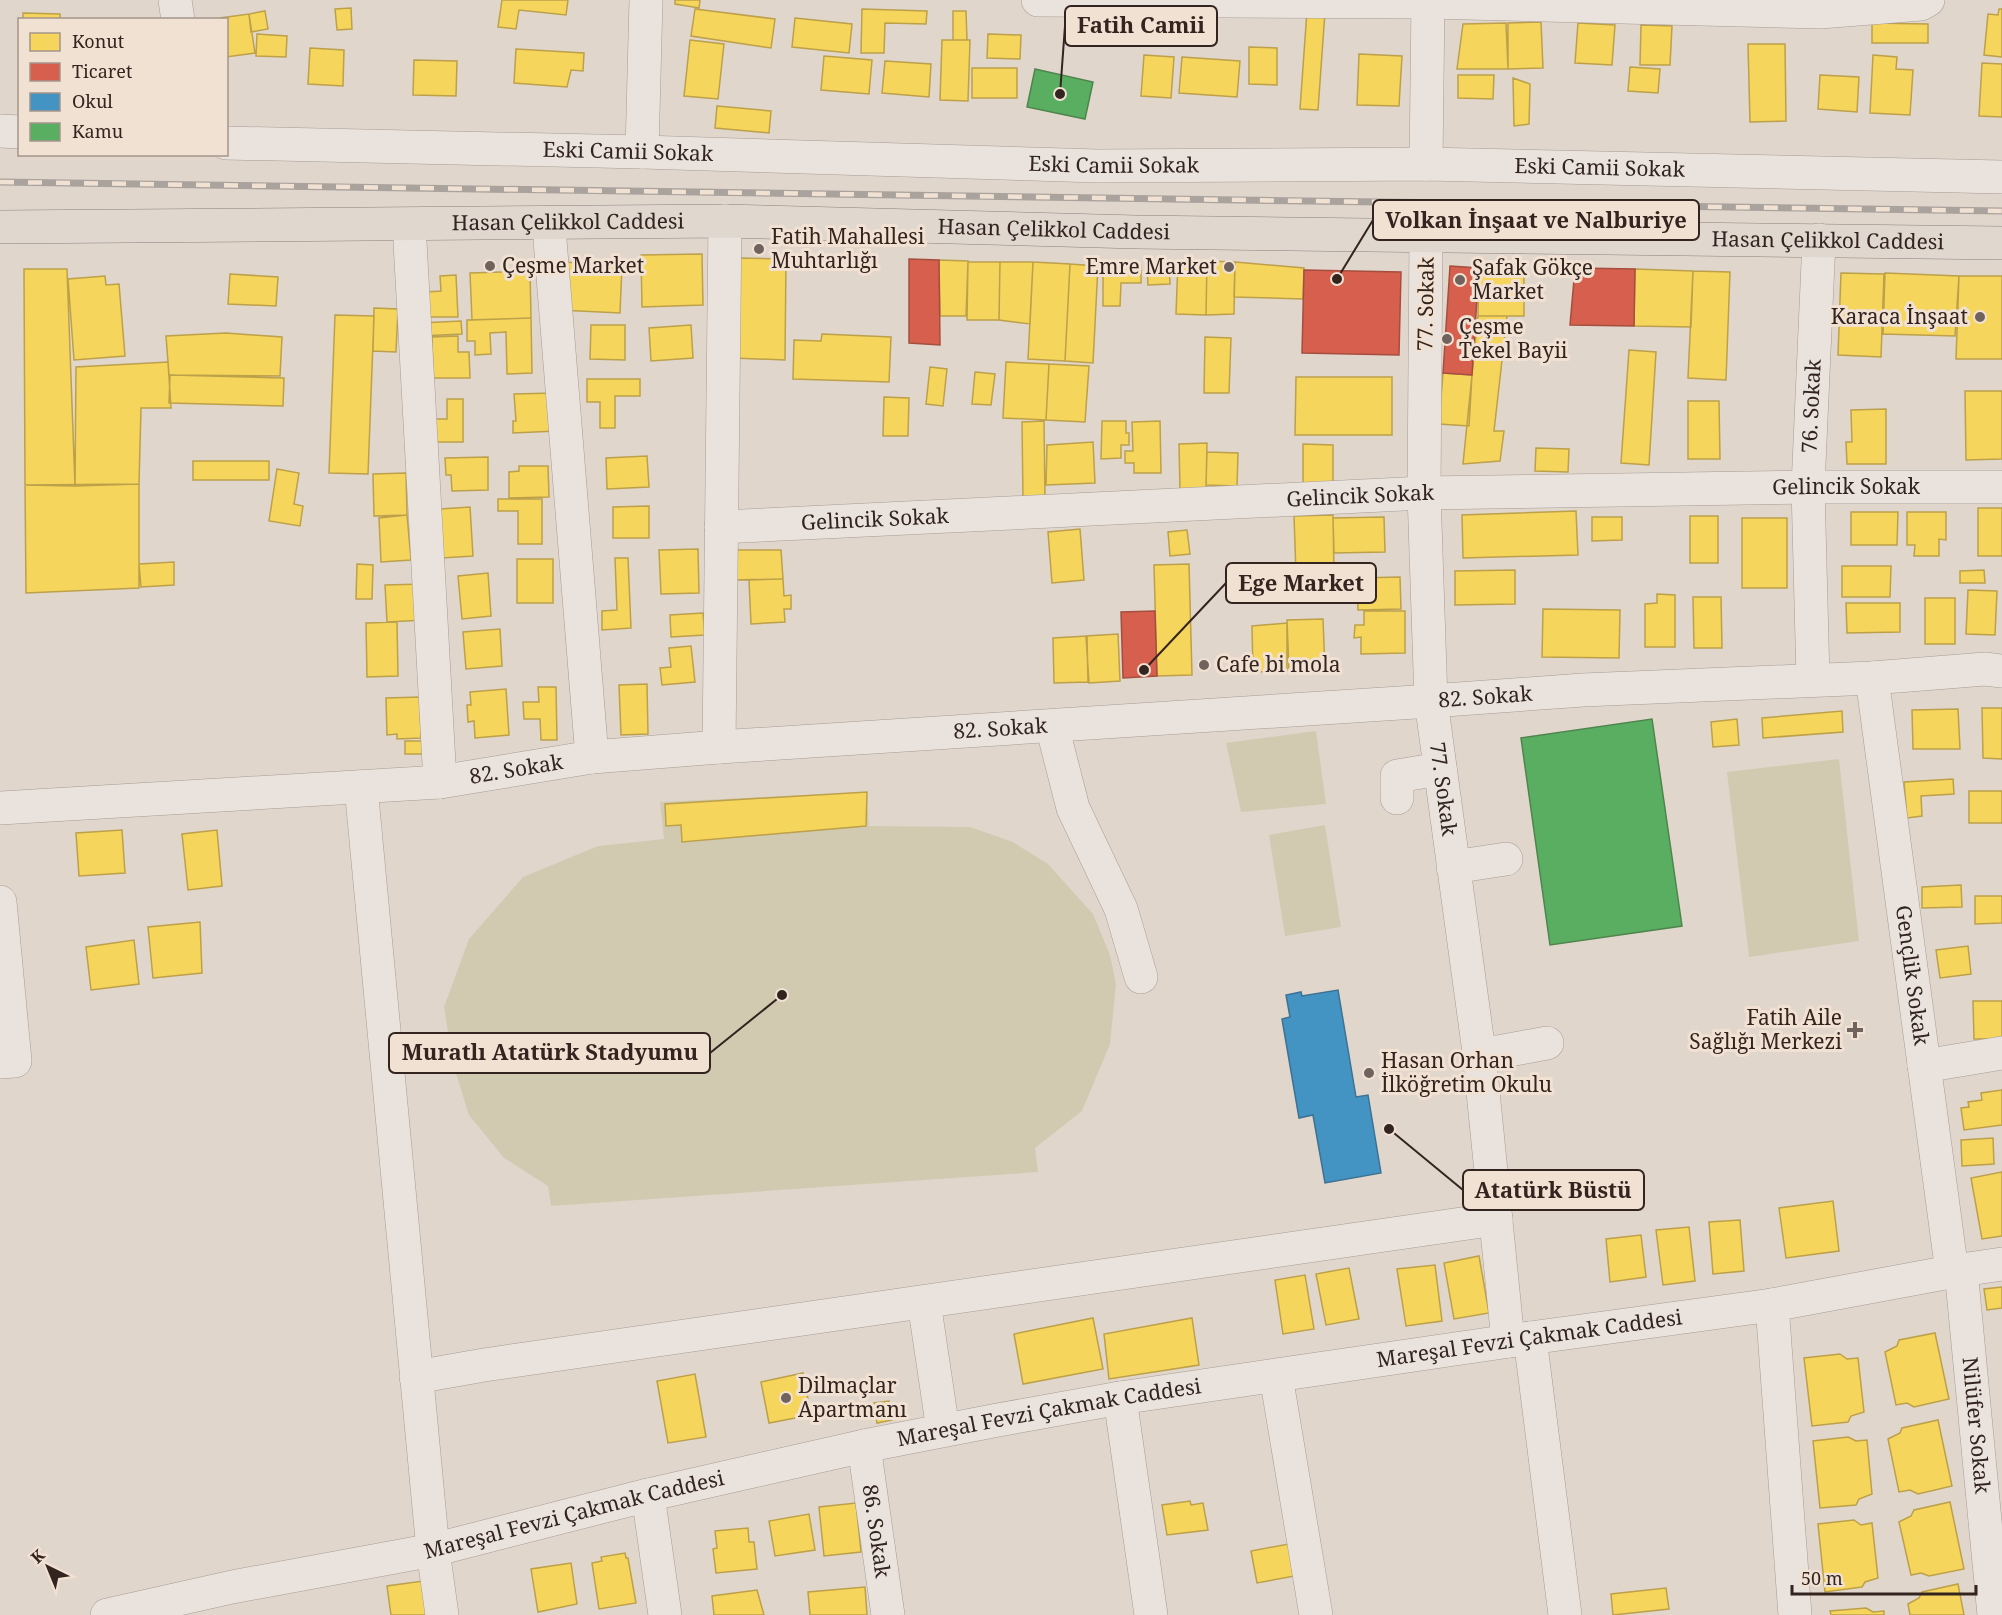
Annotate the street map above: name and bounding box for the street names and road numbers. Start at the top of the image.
street label: Eski Camii Sokak [542,135,714,167]
street label: Eski Camii Sokak [1028,149,1200,179]
street label: Eski Camii Sokak [1514,151,1686,183]
street label: Hasan Çelikkol Caddesi [452,206,685,236]
street label: Hasan Çelikkol Caddesi [937,212,1171,245]
street label: Hasan Çelikkol Caddesi [1711,224,1944,255]
street label: 77. Sokak [1410,256,1440,351]
street label: 76. Sokak [1795,358,1827,454]
street label: Gelincik Sokak [1772,472,1921,501]
street label: Gelincik Sokak [1286,478,1435,513]
street label: Gelincik Sokak [800,501,950,536]
street label: 82. Sokak [1437,679,1534,713]
street label: 82. Sokak [952,711,1049,745]
street label: 77. Sokak [1424,740,1464,838]
street label: 82. Sokak [467,747,565,790]
street label: Gençlik Sokak [1890,903,1936,1048]
street label: Mareşal Fevzi Çakmak Caddesi [1375,1302,1684,1373]
street label: Nilüfer Sokak [1956,1356,1997,1495]
street label: Mareşal Fevzi Çakmak Caddesi [894,1371,1203,1452]
street label: Mareşal Fevzi Çakmak Caddesi [421,1463,727,1565]
street label: 86. Sokak [857,1482,898,1580]

